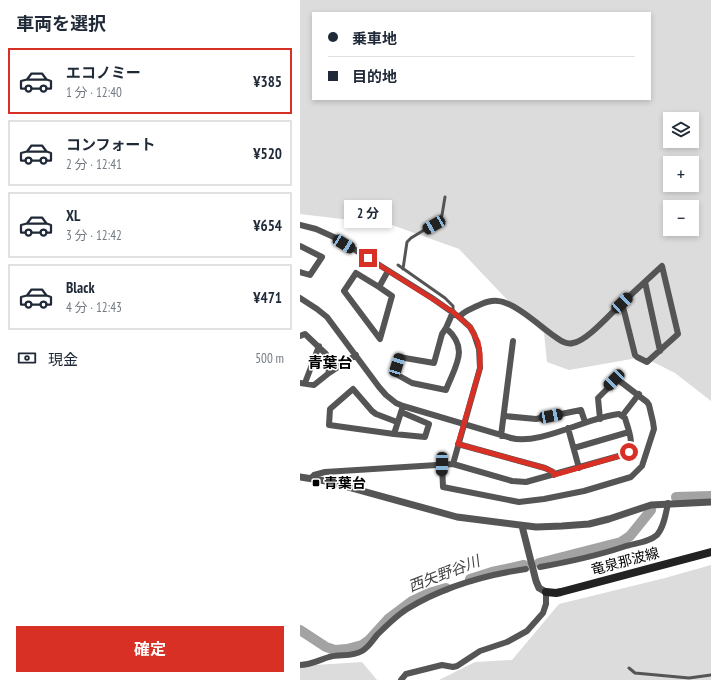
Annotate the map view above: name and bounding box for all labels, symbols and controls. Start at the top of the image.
text: 車両を選択 [16,12,106,35]
text: 乗車地 [352,29,397,48]
icon: car [18,63,54,99]
text: エコノミー [66,63,141,82]
text: 目的地 [352,67,397,86]
text: ¥385 [253,72,282,91]
text: 1 分 · 12:40 [66,84,122,101]
map controls [663,112,699,236]
button: layers [663,112,699,148]
icon: car [18,135,54,171]
text: コンフォート [66,135,156,154]
text: ¥520 [253,144,282,163]
text: 2 分 · 12:41 [66,156,122,173]
button: + [663,156,699,192]
callout: 2 分 [344,200,392,228]
button: − [663,200,699,236]
text: 2 分 [357,205,379,222]
text: XL [66,206,80,225]
icon: car [18,207,54,243]
car [421,214,447,236]
text: ¥654 [253,216,282,235]
text: 3 分 · 12:42 [66,227,122,244]
car [331,233,357,255]
route end [359,249,377,267]
text: Black [66,278,95,297]
icon: car [18,279,54,315]
text: ¥471 [253,288,282,307]
car [609,290,635,316]
text: 4 分 · 12:43 [66,299,122,316]
icon: cash [16,347,38,369]
text: 現金 [48,350,78,369]
text: 500 m [255,350,284,367]
car [388,352,406,378]
district label: 青葉台 [307,353,353,372]
car [601,367,627,393]
car [538,408,564,424]
route start [620,443,638,461]
car [436,452,448,476]
place label: 青葉台 [324,474,366,492]
marker: 青葉台 [311,478,321,488]
street label: 竜泉那波線 [589,543,661,579]
water label: 西矢野谷川 [405,551,484,596]
button: 確定 [16,626,284,672]

